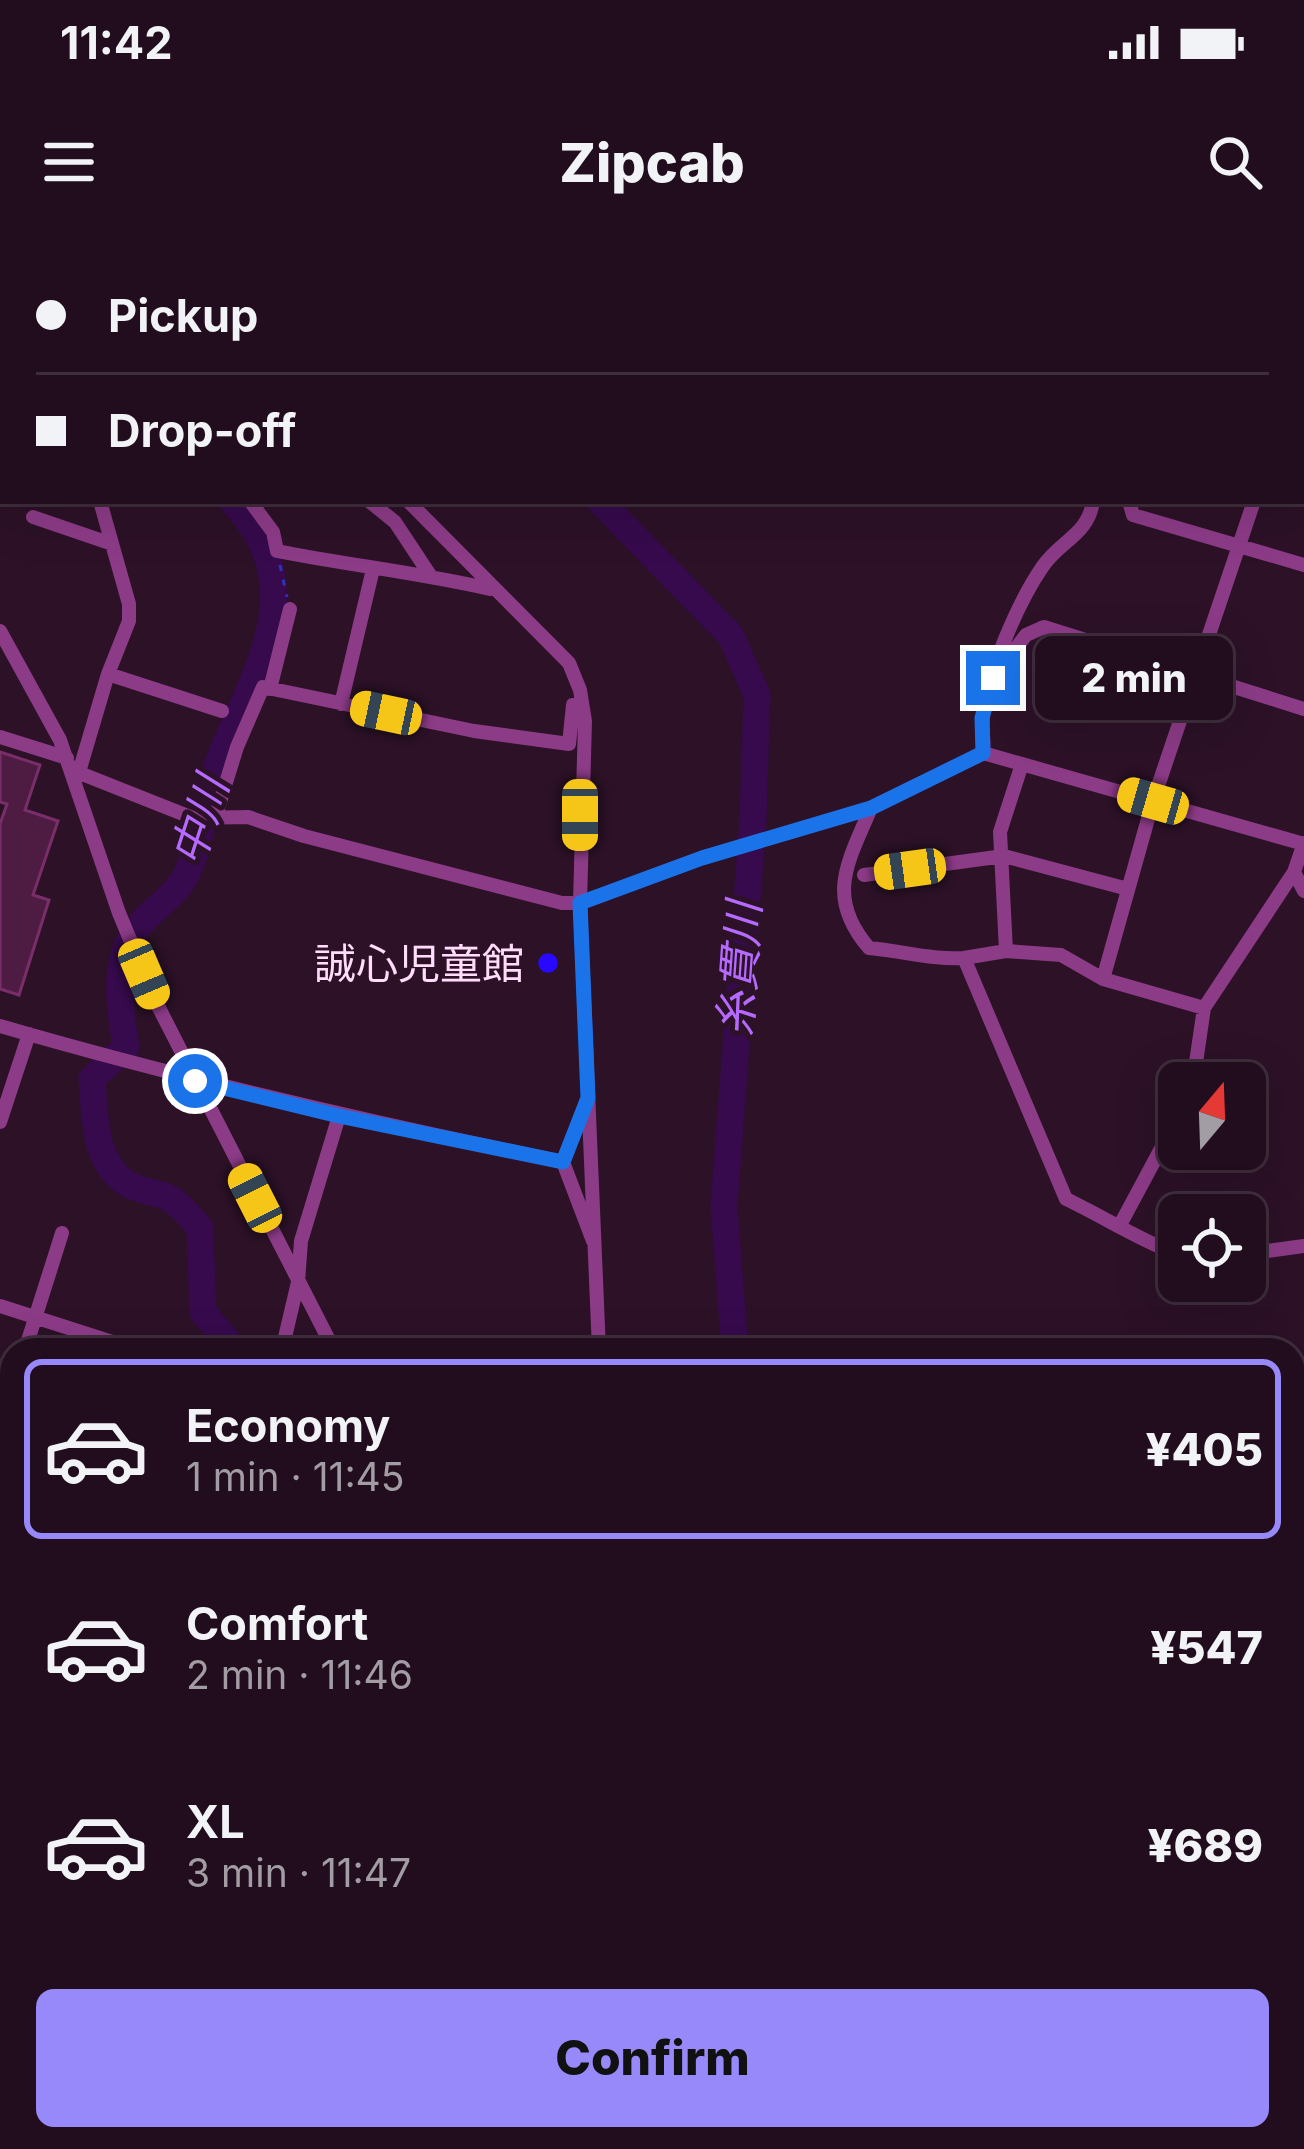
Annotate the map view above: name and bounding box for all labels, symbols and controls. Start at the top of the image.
text: 11:42 [60,15,173,70]
icon: menu [36,129,102,195]
icon: search [1202,129,1268,195]
text: Zipcab [559,130,745,195]
text: Pickup [108,288,258,343]
text: Drop-off [108,403,296,458]
callout: 2 min [1035,636,1233,720]
route end [966,651,1020,705]
text: 2 min [1081,654,1187,701]
car [347,688,425,738]
water label: 中川 [159,766,240,872]
car [1113,774,1193,828]
car [562,779,598,851]
car [872,846,948,892]
water label: 糸貫川 [707,896,771,1038]
car [113,934,175,1014]
place label: 誠心児童館 [314,938,524,989]
marker: 誠心児童館 [535,950,561,976]
route start [168,1054,222,1108]
north arrow [1158,1062,1266,1170]
map controls [1158,1062,1266,1302]
car [223,1158,287,1238]
button: locate [1158,1194,1266,1302]
icon: car [42,1395,150,1503]
text: Economy [186,1398,390,1453]
text: ¥405 [1146,1422,1263,1477]
text: 1 min · 11:45 [186,1453,405,1500]
icon: car [42,1593,150,1701]
text: Comfort [186,1596,368,1651]
text: ¥547 [1150,1620,1263,1675]
text: 2 min · 11:46 [186,1651,413,1698]
icon: car [42,1791,150,1899]
text: XL [186,1794,245,1849]
text: ¥689 [1148,1818,1263,1873]
text: 3 min · 11:47 [186,1849,411,1896]
button: Confirm [36,1989,1269,2127]

